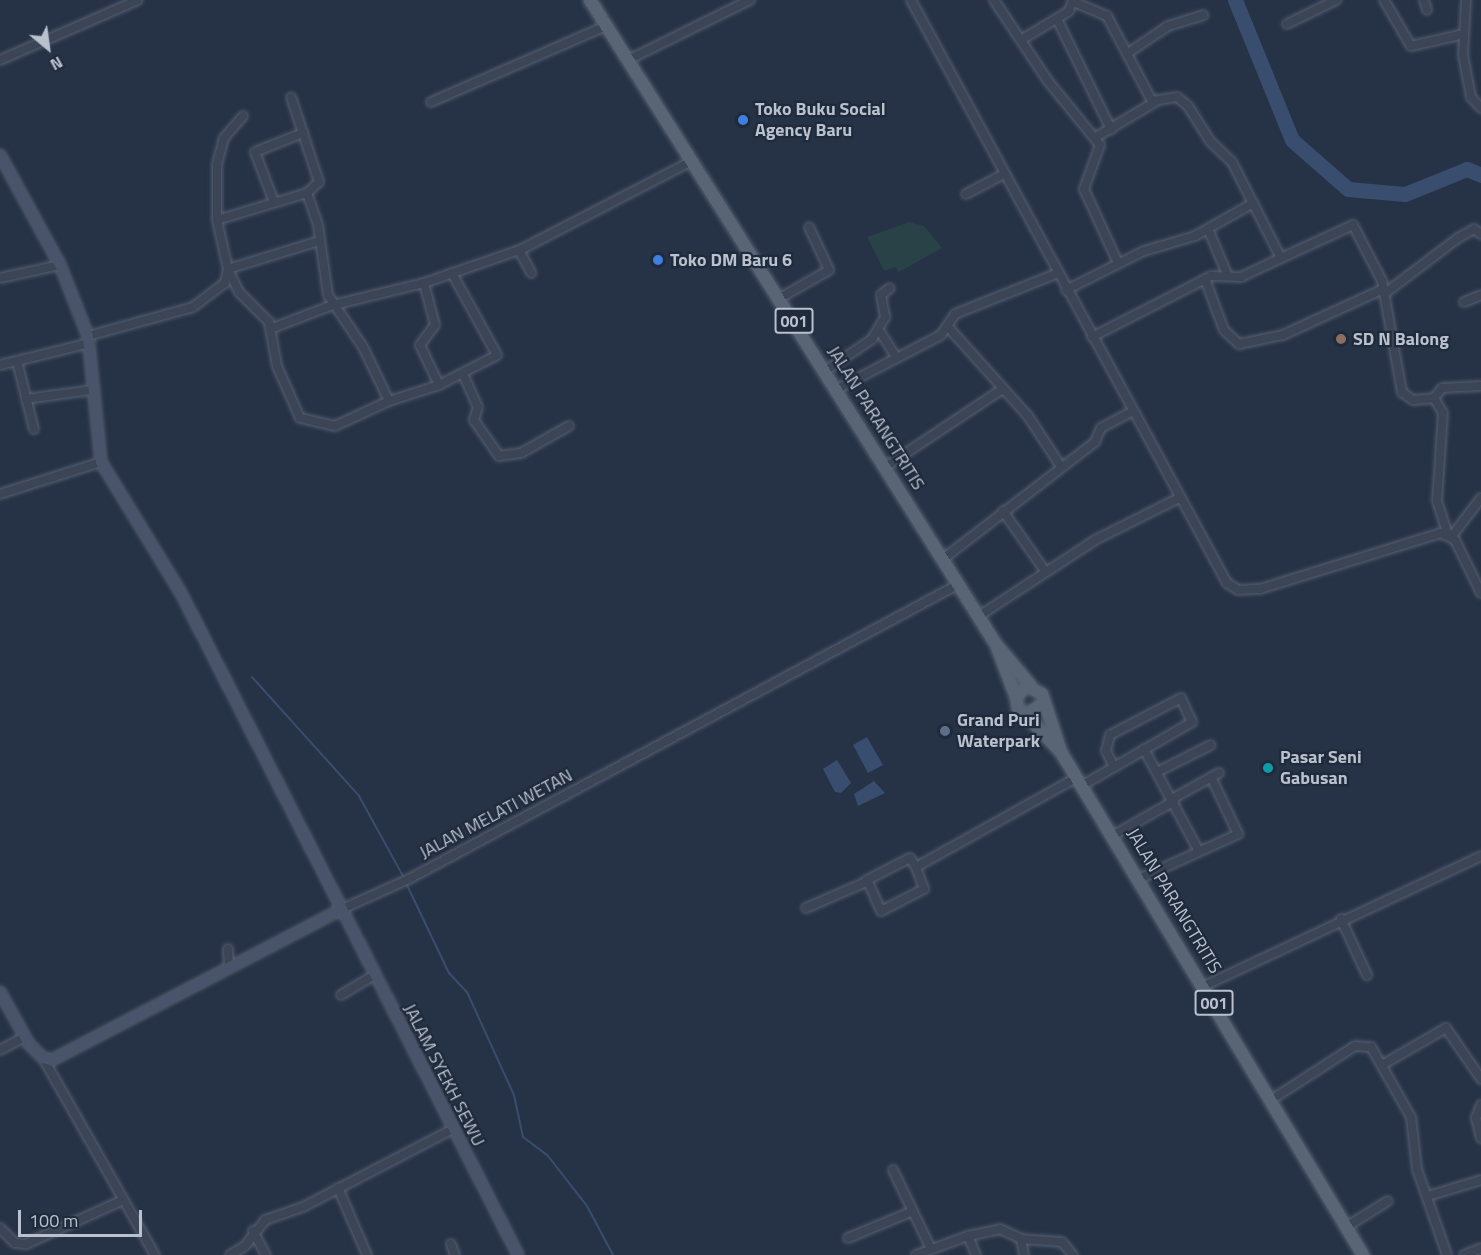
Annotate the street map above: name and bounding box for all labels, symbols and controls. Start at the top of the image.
north arrow [18,18,78,78]
text: N [46,51,67,77]
place label: Toko Buku Social Agency Baru [755,99,886,142]
marker: Toko Buku Social Agency Baru [736,113,750,127]
place label: Toko DM Baru 6 [670,249,792,271]
marker: Toko DM Baru 6 [651,253,665,267]
road number: 001 [774,308,814,334]
place label: SD N Balong [1353,328,1449,350]
marker: SD N Balong [1334,332,1348,346]
street label: JALAN PARANGTRITIS [823,342,929,494]
place label: Grand Puri Waterpark [957,710,1040,752]
marker: Grand Puri Waterpark [938,724,952,738]
place label: Pasar Seni Gabusan [1280,747,1362,789]
marker: Pasar Seni Gabusan [1261,761,1275,775]
street label: JALAN MELATI WETAN [416,764,576,864]
street label: JALAN PARANGTRITIS [1122,824,1226,978]
road number: 001 [1194,990,1234,1016]
street label: JALAM SYEKH SEWU [399,1000,489,1150]
scale bar [21,1198,146,1236]
text: 100 m [29,1207,78,1234]

